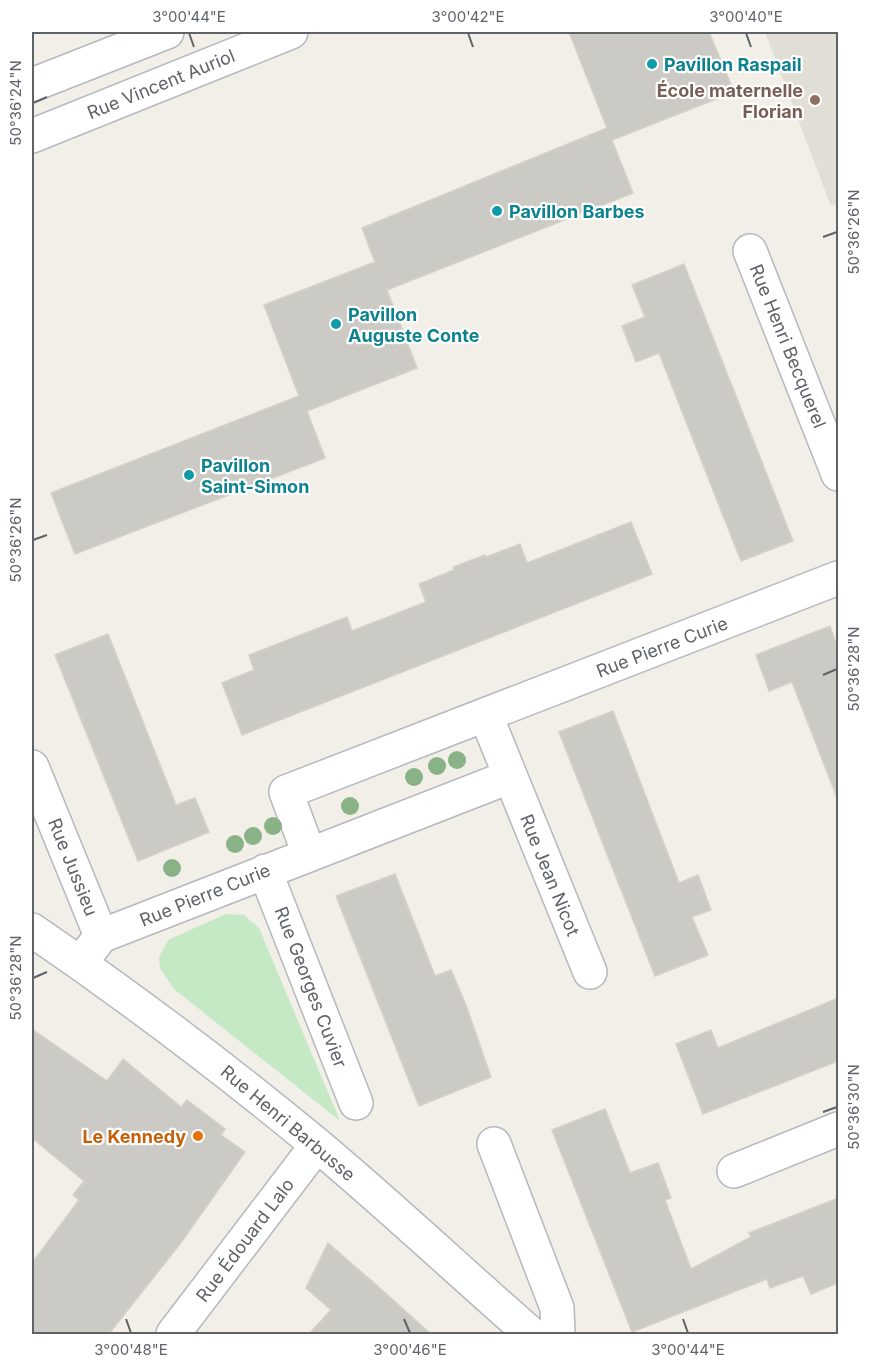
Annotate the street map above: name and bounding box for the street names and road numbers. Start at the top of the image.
street label: Rue Vincent Auriol [84,45,238,123]
street label: Rue Henri Becquerel [746,261,830,431]
street label: Rue Pierre Curie [593,612,731,682]
street label: Rue Jean Nicot [516,811,584,939]
street label: Rue Jussieu [44,815,102,919]
street label: Rue Pierre Curie [137,859,273,931]
street label: Rue Georges Cuvier [271,904,351,1071]
street label: Rue Henri Barbusse [217,1061,359,1185]
street label: Rue Édouard Lalo [191,1174,298,1306]

